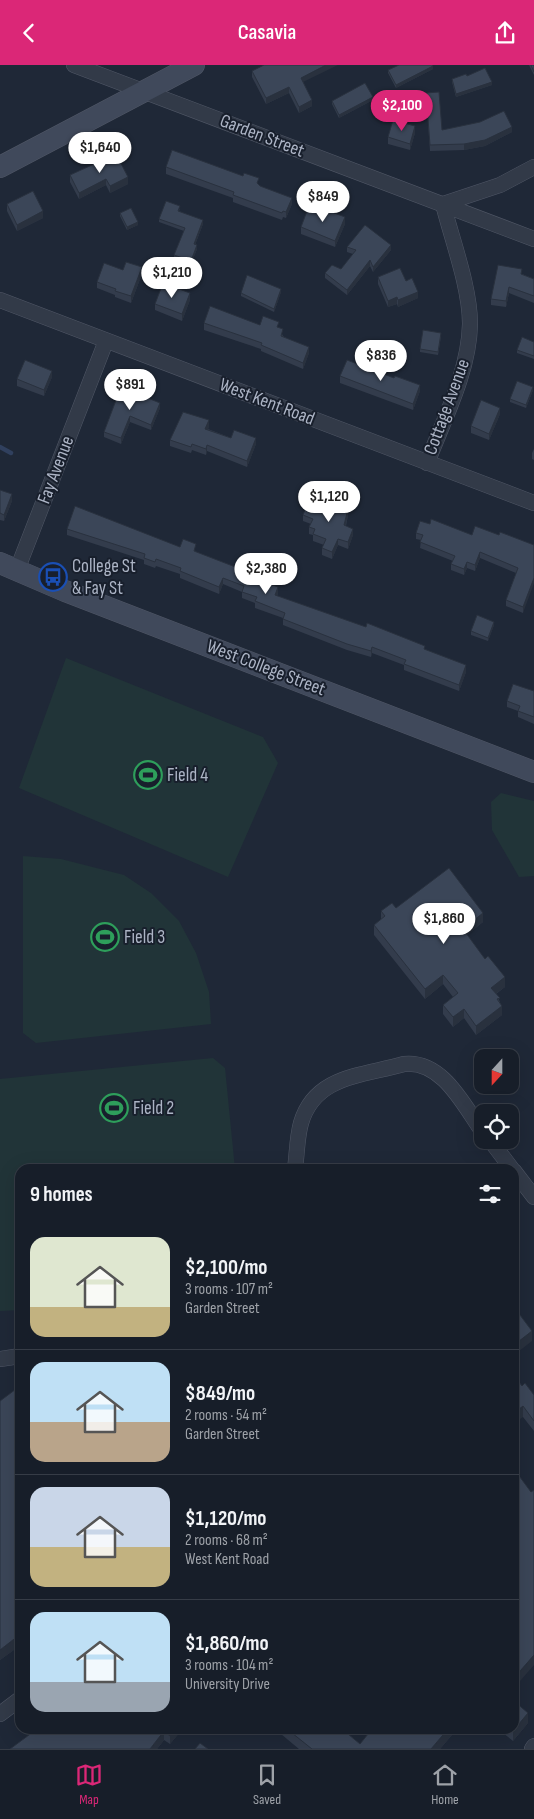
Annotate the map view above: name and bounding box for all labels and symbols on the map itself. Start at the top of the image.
pin: $2,100 [361,89,443,132]
street label: Garden Street [216,109,308,163]
pin: $1,640 [59,131,141,174]
pin: $849 [293,181,353,223]
pin: $1,210 [131,257,213,299]
pin: $836 [351,339,411,382]
street label: Cottage Avenue [419,356,475,458]
pin: $891 [100,369,160,411]
street label: West Kent Road [216,373,318,431]
street label: Fay Avenue [33,433,79,507]
pin: $1,120 [288,481,370,523]
pin: $2,380 [225,553,307,595]
place label: College St & Fay St [72,555,136,600]
bus stop icon: College St & Fay St [38,562,68,592]
street label: West College Street [203,635,329,701]
sports icon: Field 4 [133,760,163,790]
place label: Field 4 [167,764,208,787]
pin: $1,860 [403,903,485,945]
sports icon: Field 3 [90,922,120,952]
place label: Field 3 [124,926,165,949]
north arrow [474,1049,519,1094]
sports icon: Field 2 [99,1093,129,1123]
place label: Field 2 [133,1097,174,1120]

